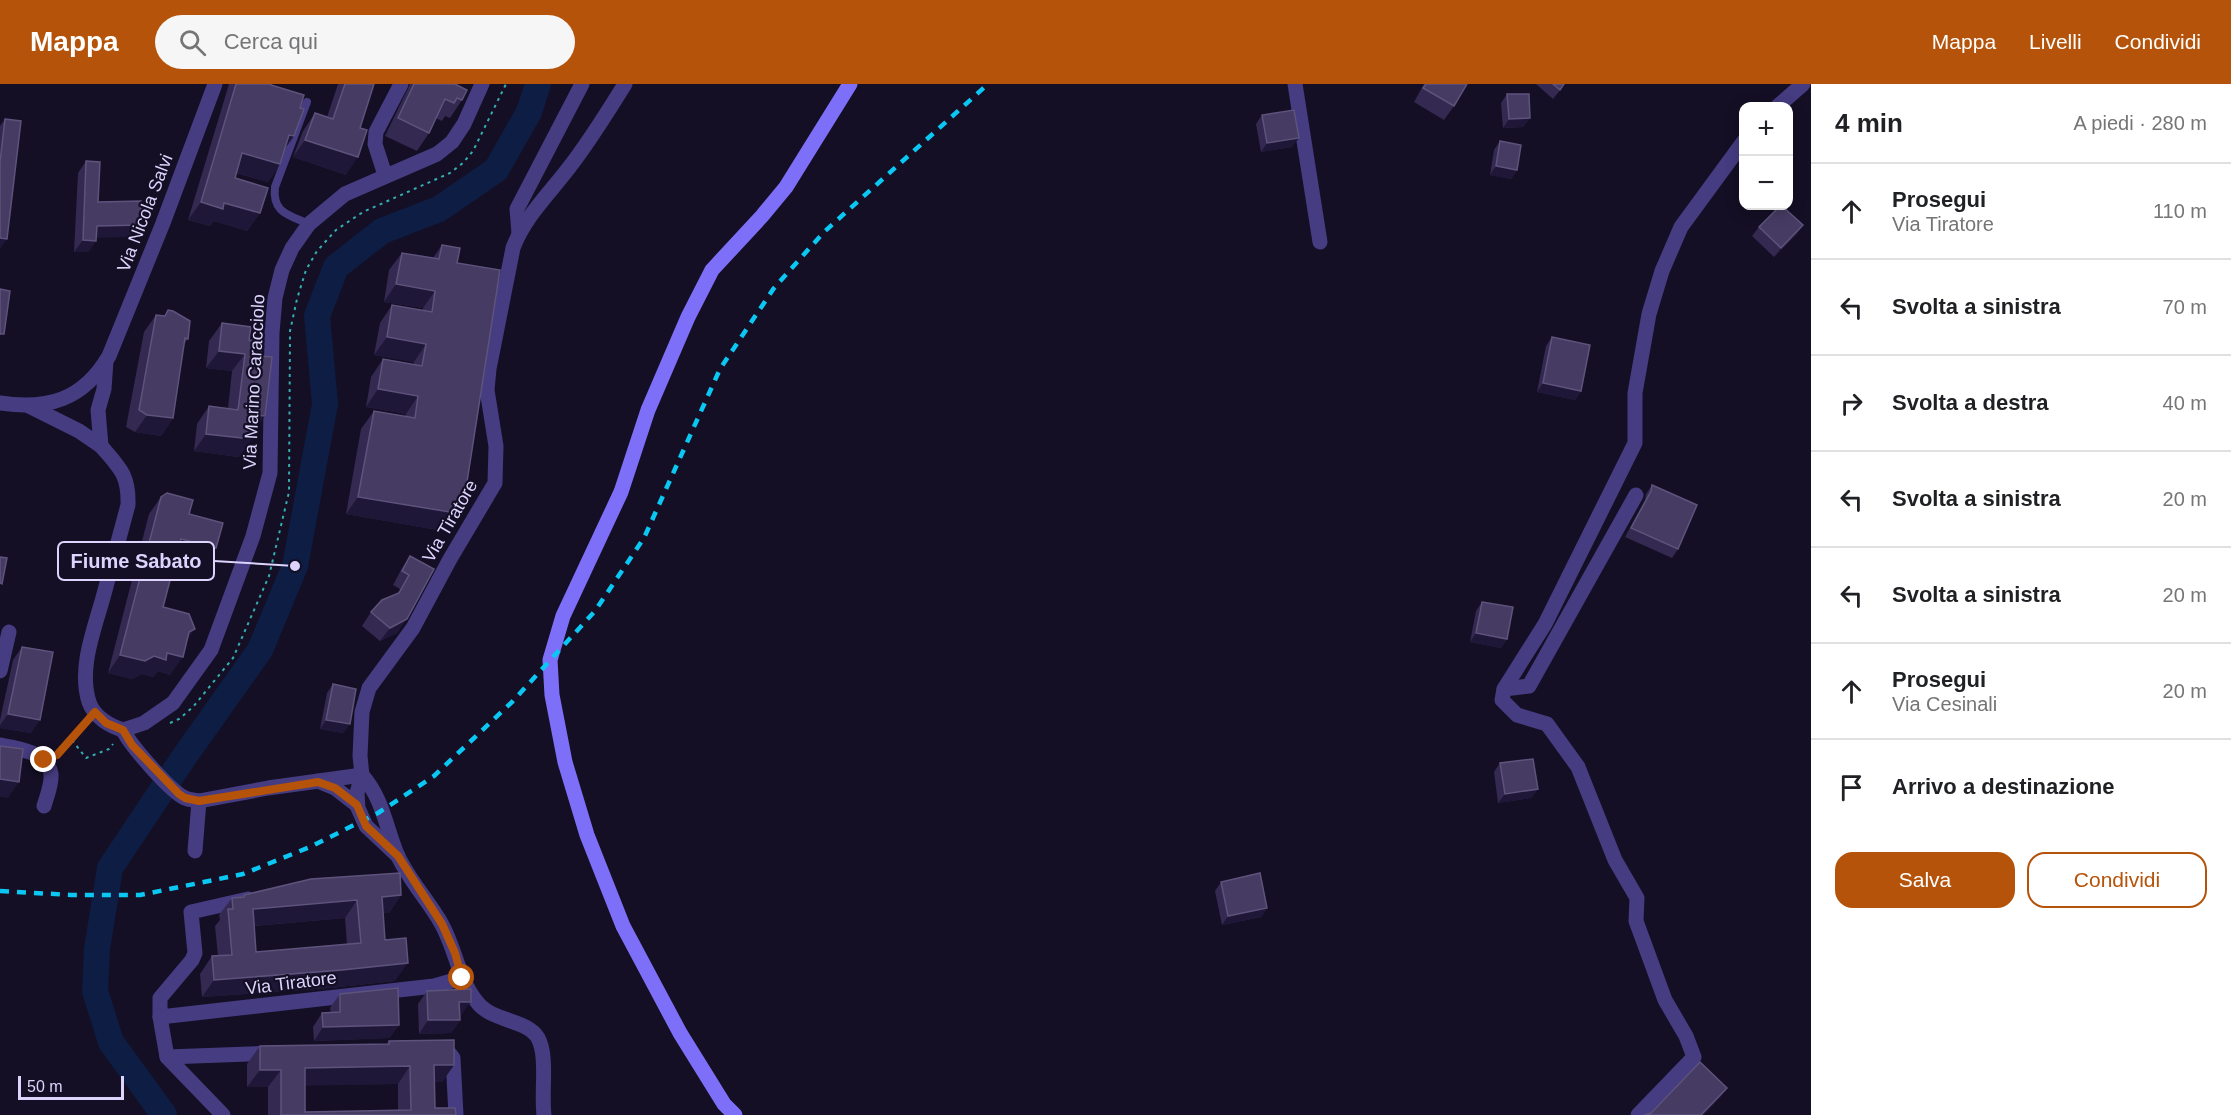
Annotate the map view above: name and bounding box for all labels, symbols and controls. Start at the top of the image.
search box [155,15,575,69]
text: Mappa [30,26,119,57]
icon: search [176,26,209,59]
text: Cerca qui [224,29,318,54]
text: Mappa [1932,30,1996,53]
text: Livelli [2029,30,2082,53]
text: Condividi [2115,30,2201,53]
map controls [1739,102,1793,210]
button: + [1739,102,1793,156]
text: 4 min [1835,108,1903,138]
text: A piedi · 280 m [2074,112,2207,134]
street label: Via Nicola Salvi [113,151,177,275]
button: − [1739,156,1793,210]
text: Prosegui [1892,187,1986,212]
icon: ahead [1835,195,1868,228]
text: 110 m [2153,200,2207,222]
text: Via Tiratore [1892,213,1994,235]
icon: left [1835,291,1868,324]
street label: Via Marino Caracciolo [239,294,269,470]
text: Svolta a sinistra [1892,294,2061,319]
text: 70 m [2163,296,2207,318]
icon: right [1835,387,1868,420]
text: Svolta a destra [1892,390,2049,415]
text: 40 m [2163,392,2207,414]
street label: Via Tiratore [418,476,482,566]
icon: left [1835,483,1868,516]
text: Svolta a sinistra [1892,486,2061,511]
text: 20 m [2163,488,2207,510]
callout: Fiume Sabato [58,542,214,580]
text: Fiume Sabato [70,550,202,572]
icon: left [1835,579,1868,612]
text: Svolta a sinistra [1892,582,2061,607]
text: 20 m [2163,584,2207,606]
text: Prosegui [1892,667,1986,692]
icon: ahead [1835,675,1868,708]
text: 20 m [2163,680,2207,702]
text: Via Cesinali [1892,693,1997,715]
route end [30,746,56,772]
icon: arrive [1835,771,1868,804]
text: Arrivo a destinazione [1892,774,2115,799]
button: Salva [1835,852,2015,908]
button: Condividi [2027,852,2207,908]
route start [448,964,474,990]
street label: Via Tiratore [244,967,338,999]
scale bar [18,1073,124,1100]
text: 50 m [27,1078,63,1095]

